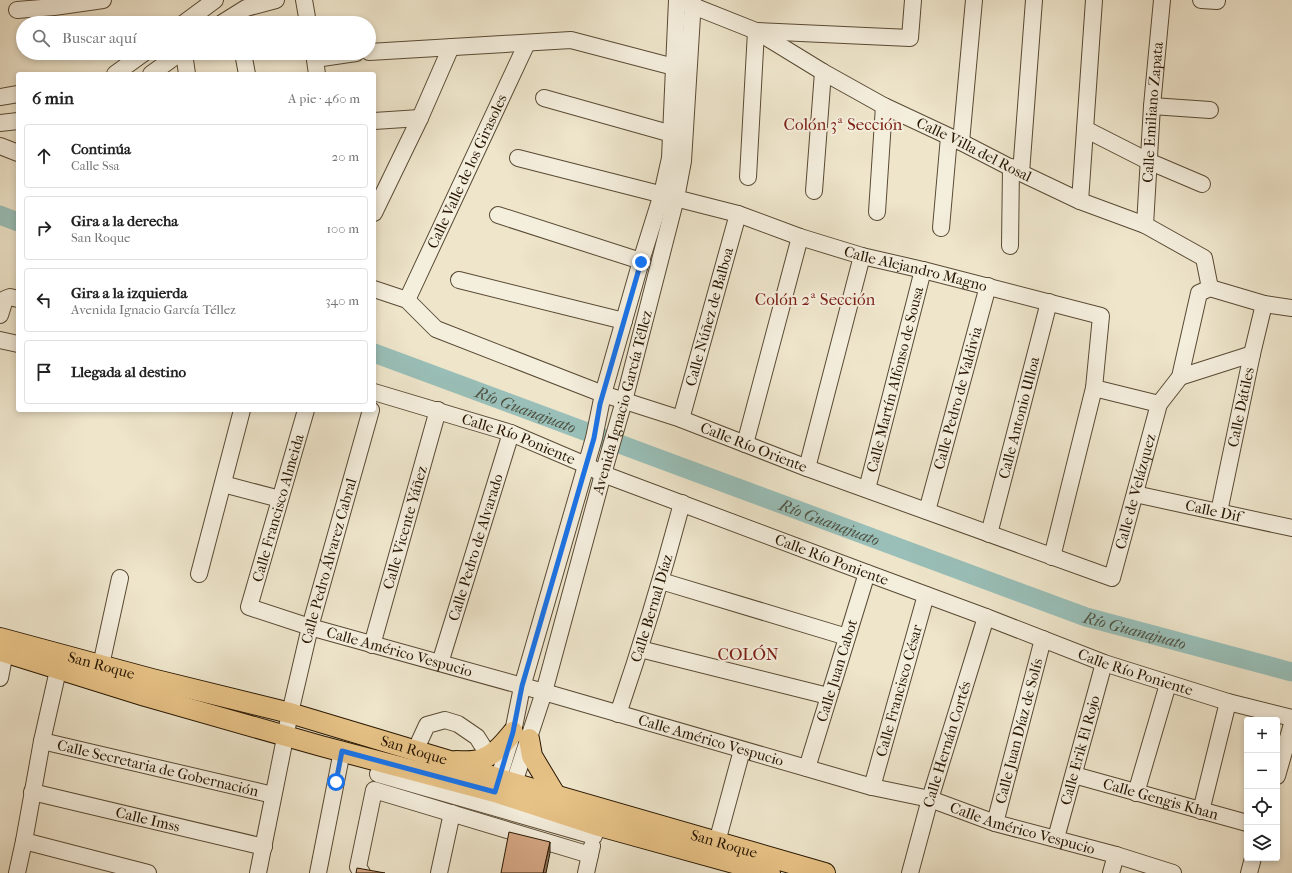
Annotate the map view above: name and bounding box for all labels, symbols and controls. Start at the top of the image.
search box [16,16,376,60]
icon: search [30,27,52,49]
text: Buscar aquí [62,29,137,47]
street label: Calle Emiliano Zapata [1138,40,1167,183]
text: 6 min [32,88,74,108]
text: A pie · 460 m [288,91,360,106]
street label: Calle Valle de los Girasoles [423,91,511,251]
street label: Calle Villa del Rosal [914,113,1035,186]
district label: Colón 3ª Sección [784,114,903,134]
text: Continúa [71,140,131,158]
icon: ahead [33,145,55,167]
text: 20 m [332,149,359,164]
text: Calle Ssa [71,158,120,173]
text: Gira a la derecha [71,212,178,230]
icon: right [33,217,55,239]
text: 100 m [326,221,359,236]
text: San Roque [71,230,130,245]
street label: Calle Alejandro Magno [842,242,989,295]
street label: Calle Núñez de Balboa [682,244,738,388]
route end [632,253,650,271]
text: Gira a la izquierda [71,284,187,302]
street label: Calle Martín Alfonso de Sousa [863,284,928,474]
icon: left [33,289,55,311]
district label: Colón 2ª Sección [755,289,875,309]
text: 340 m [325,293,359,308]
text: Avenida Ignacio García Téllez [71,302,236,317]
street label: Avenida Ignacio García Téllez [589,308,656,498]
street label: Calle Pedro de Valdivia [930,324,986,472]
street label: Calle Antonio Ulloa [995,354,1044,481]
icon: arrive [33,361,55,383]
text: Llegada al destino [71,363,186,381]
street label: Calle Dátiles [1224,365,1258,449]
water label: Río Guanajuato [472,382,579,437]
street label: Calle Río Poniente [460,410,579,469]
street label: Calle Río Oriente [698,418,810,476]
street label: Calle Francisco Almeida [248,431,308,584]
street label: Calle de Velázquez [1111,431,1160,551]
street label: Calle Vicente Yáñez [379,463,431,591]
street label: Calle Pedro de Alvarado [444,471,507,623]
street label: Calle Pedro Álvarez Cabral [297,476,360,646]
water label: Río Guanajuato [776,495,882,550]
street label: Calle Dif [1184,496,1246,526]
street label: Calle Río Poniente [772,530,892,589]
street label: Calle Bernal Díaz [627,552,677,665]
water label: Río Guanajuato [1080,608,1188,653]
street label: Calle Juan Cabot [813,616,861,724]
street label: Calle Francisco César [872,622,926,759]
street label: Calle Américo Vespucio [324,623,475,681]
district label: COLÓN [717,644,779,664]
street label: Calle Río Poniente [1075,645,1196,700]
street label: San Roque [66,648,137,683]
street label: Calle Juan Díaz de Solís [991,656,1047,806]
street label: Calle Hernán Cortés [919,678,975,809]
street label: Calle Erik El Rojo [1056,693,1104,807]
street label: Calle Américo Vespucio [636,711,786,770]
map controls [1244,717,1280,861]
button: + [1244,717,1280,753]
street label: San Roque [379,732,450,769]
street label: Calle Secretaria de Gobernación [55,736,261,800]
button: − [1244,753,1280,789]
route start [327,773,345,791]
street label: Calle Gengis Khan [1101,774,1221,824]
button: locate [1244,789,1280,825]
street label: Calle Américo Vespucio [947,798,1097,858]
street label: Calle Imss [114,803,182,836]
button: layers [1244,825,1280,861]
street label: San Roque [689,826,760,862]

